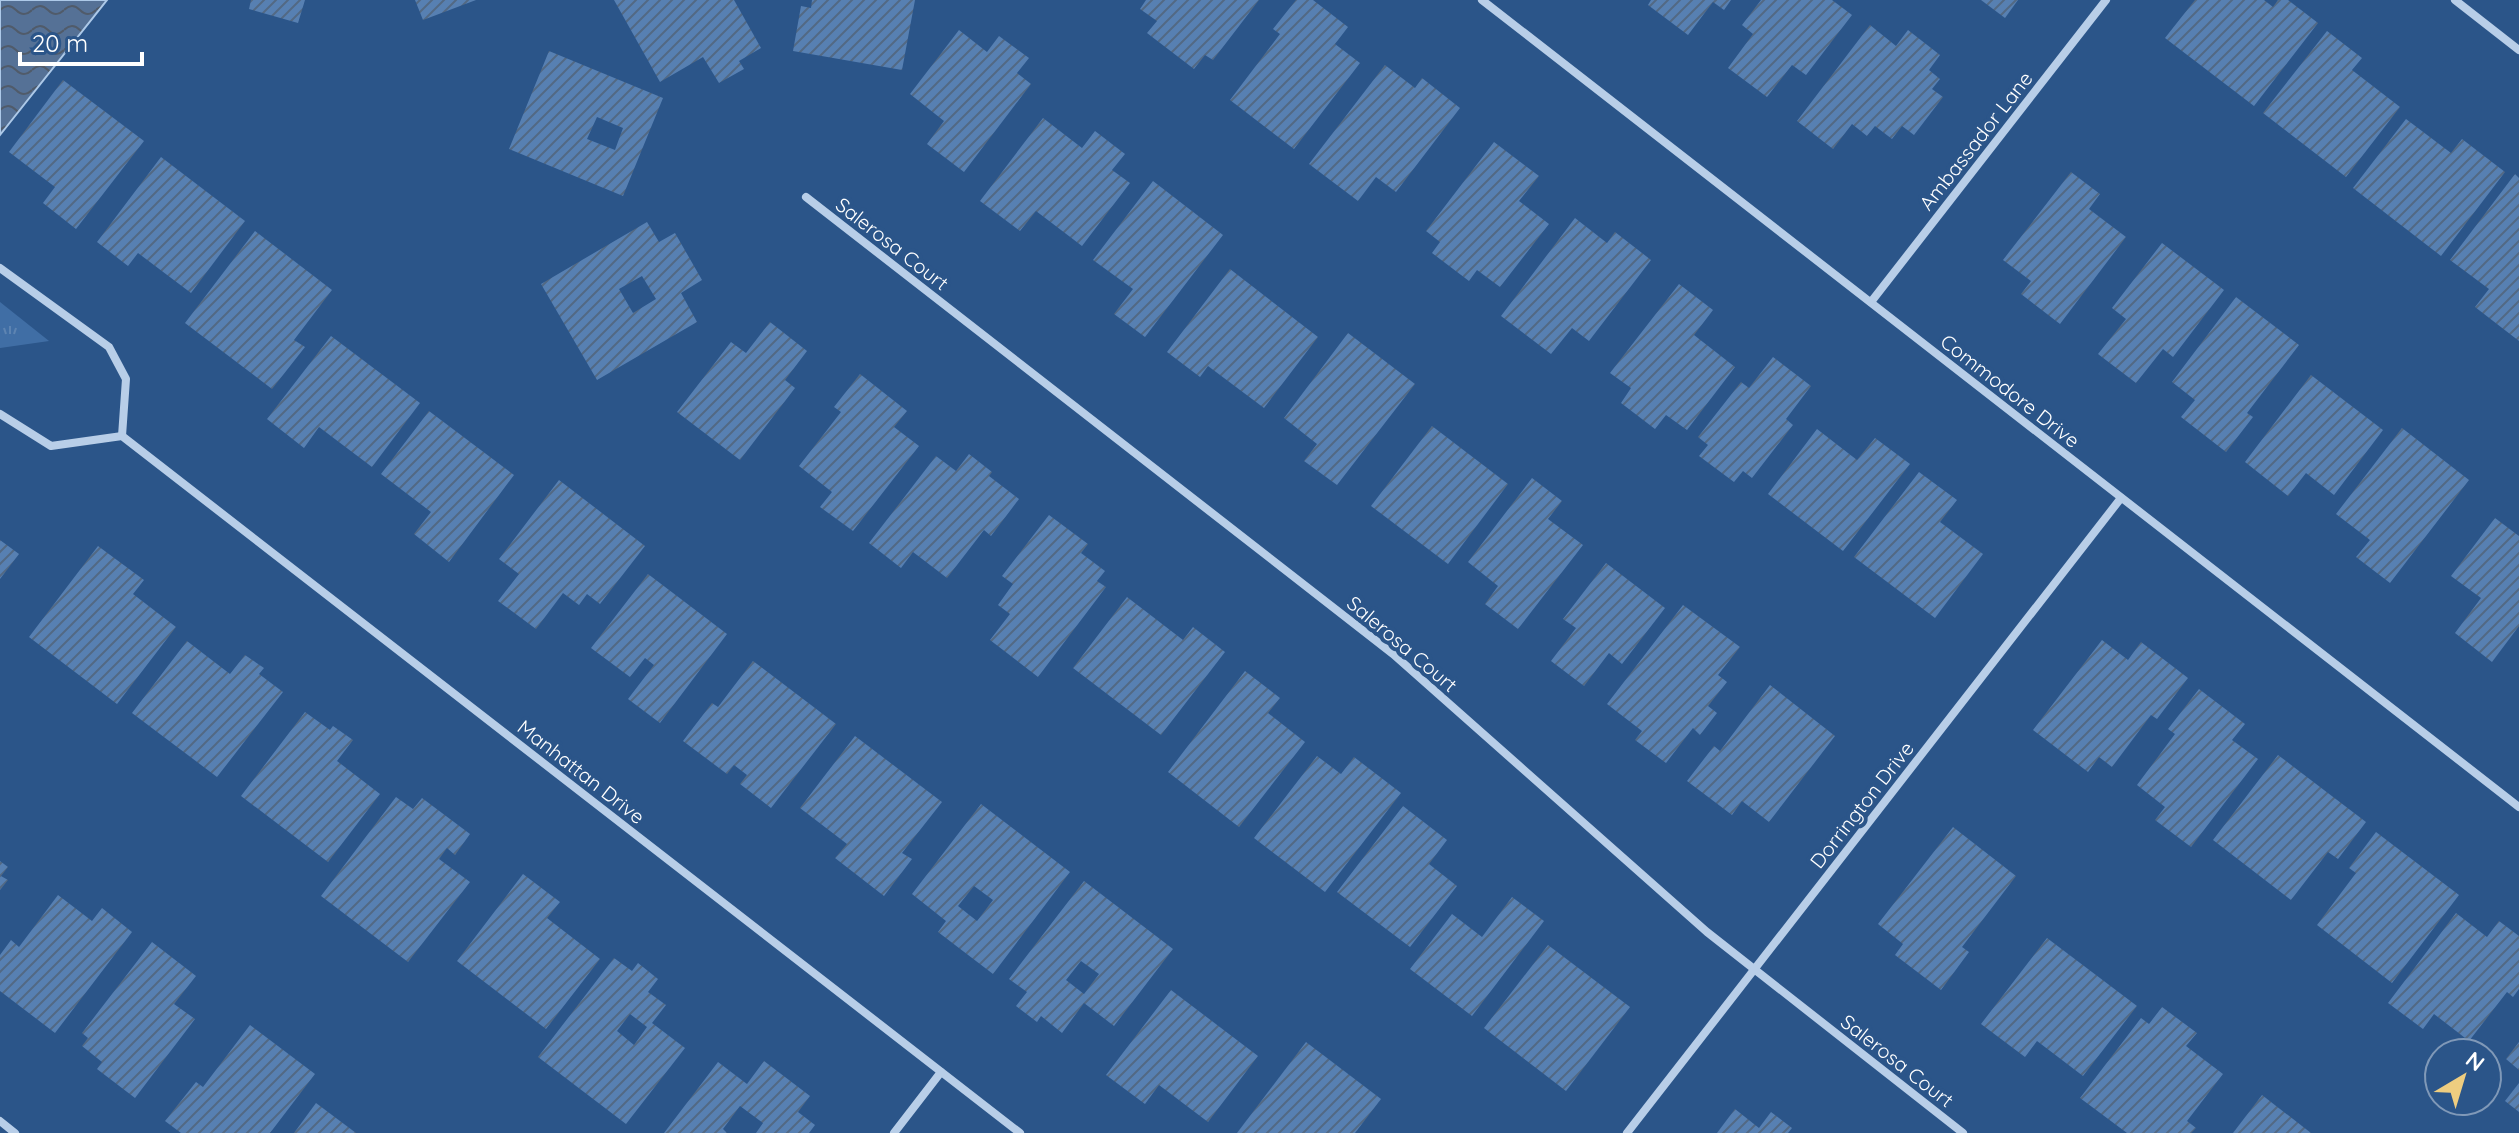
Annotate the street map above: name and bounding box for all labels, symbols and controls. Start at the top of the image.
scale bar [20,16,142,66]
text: 20 m [32,28,88,58]
street label: Ambassador Lane [1914,66,2038,215]
street label: Salerosa Court [831,192,954,296]
street label: Commodore Drive [1936,328,2085,453]
street label: Salerosa Court [1342,590,1463,697]
street label: Manhattan Drive [513,714,650,829]
street label: Dorrington Drive [1804,736,1919,873]
street label: Salerosa Court [1836,1009,1959,1113]
north arrow [2423,1037,2503,1117]
text: N [2460,1045,2490,1077]

